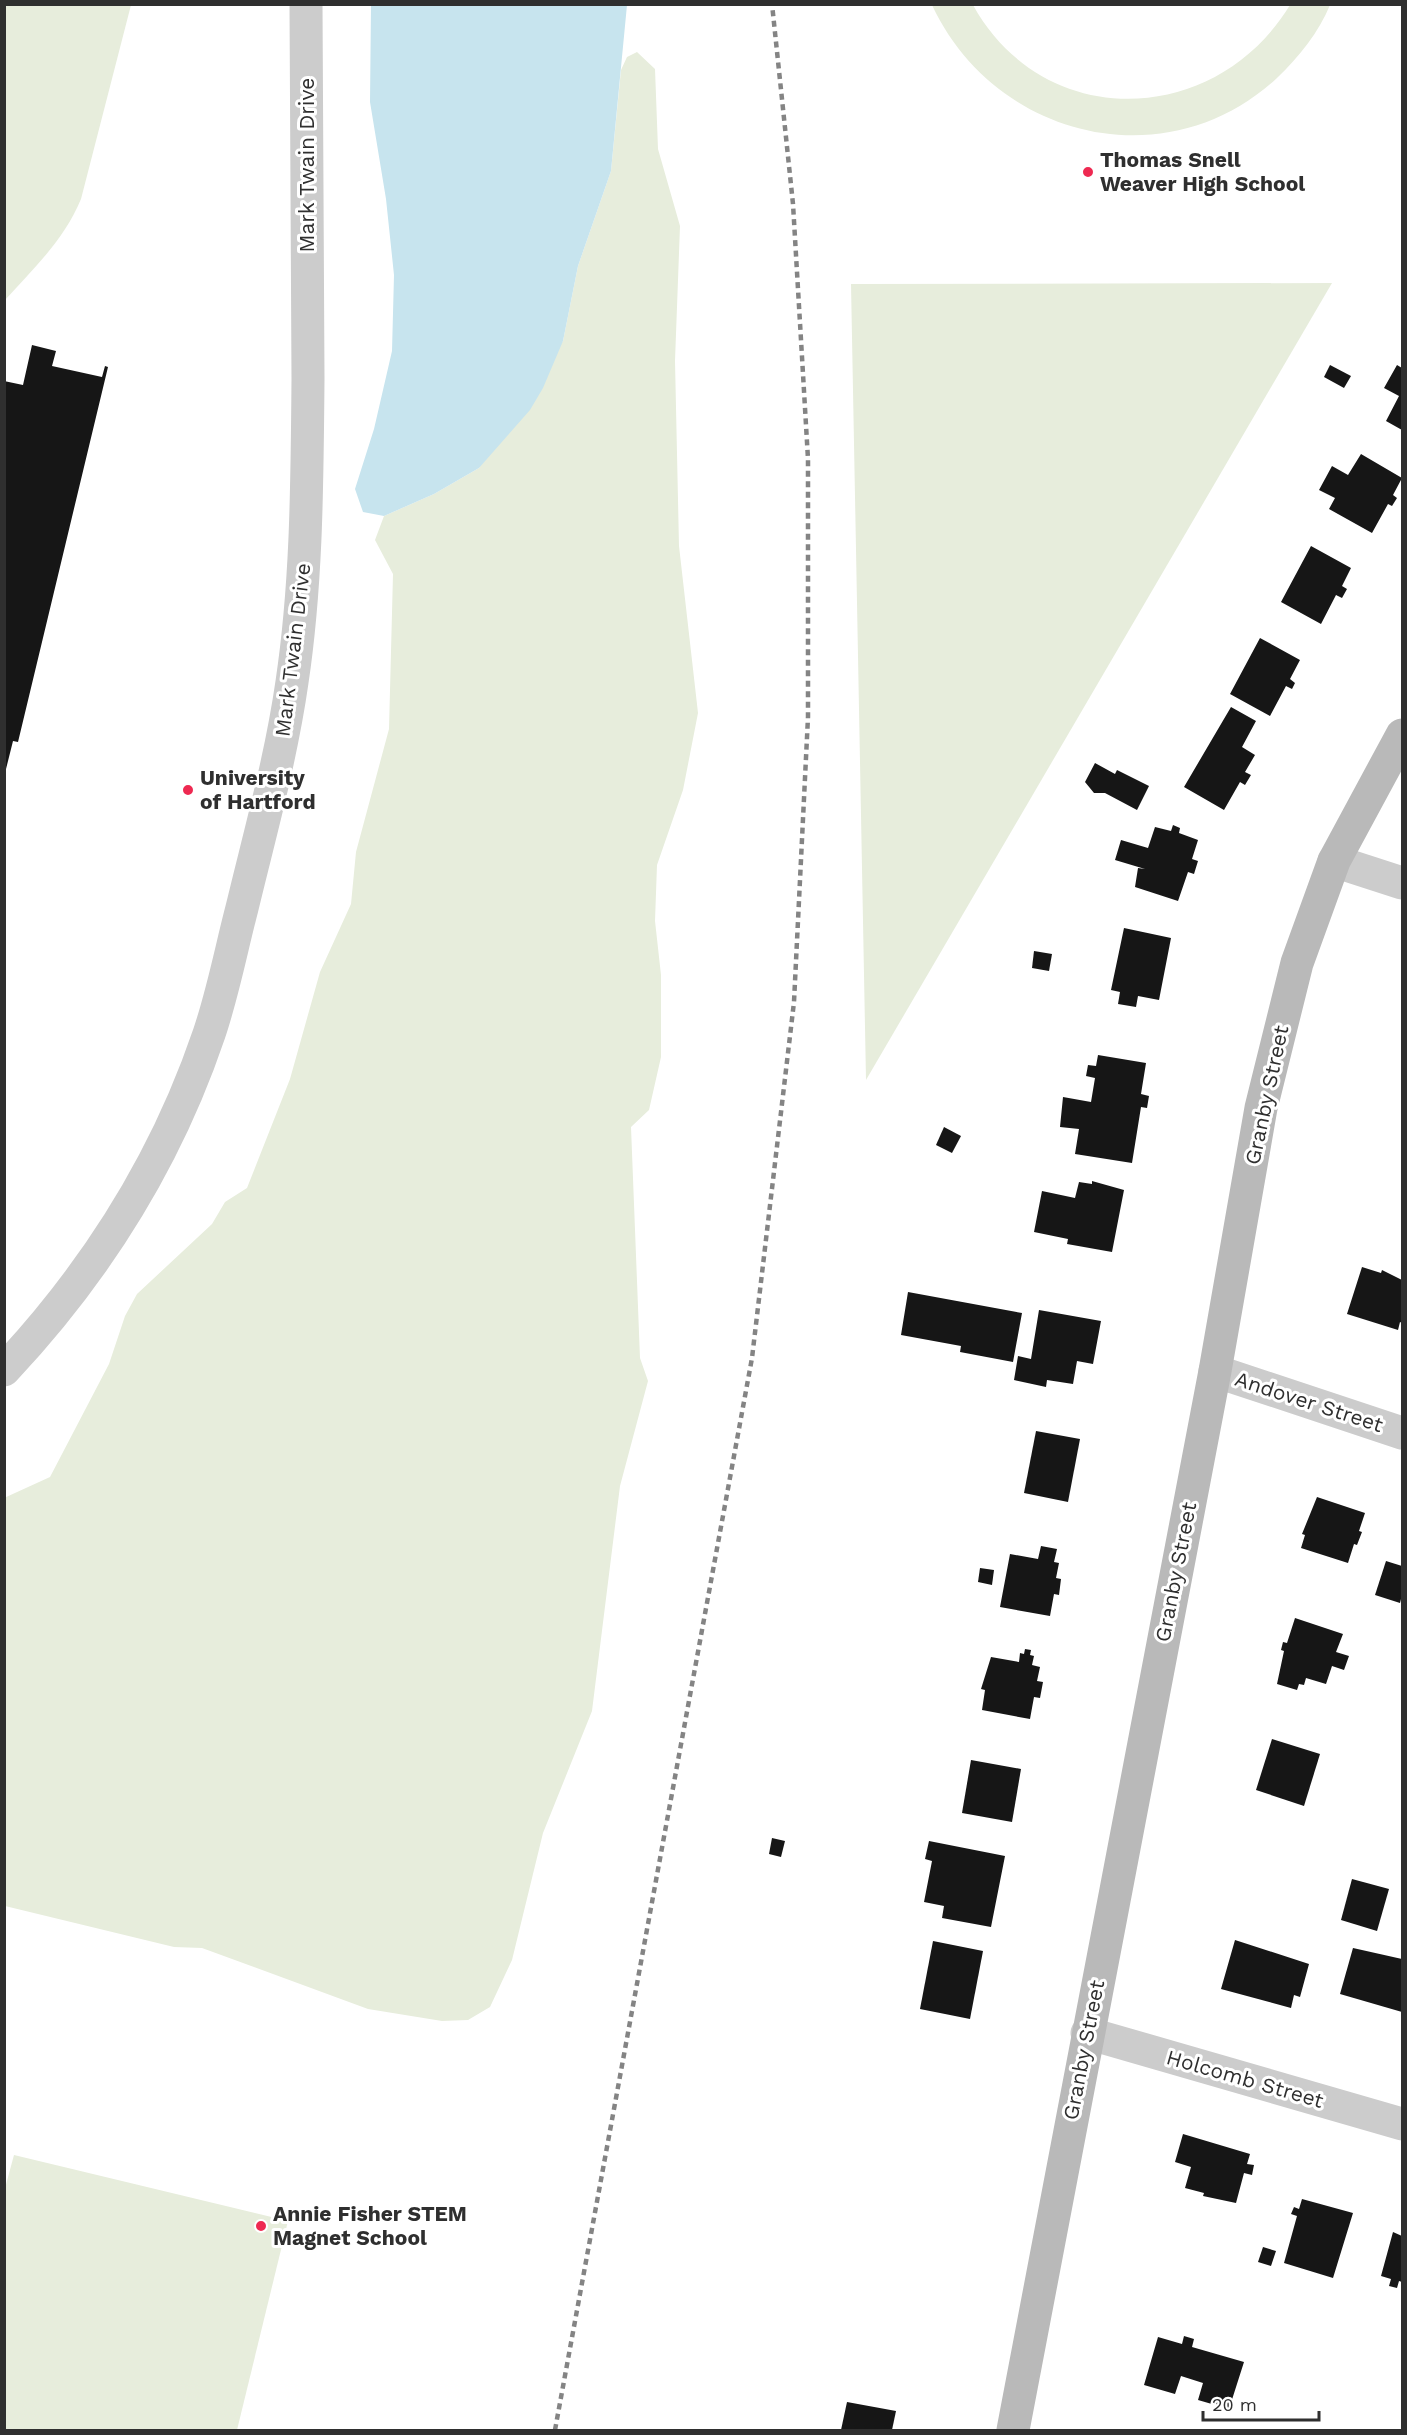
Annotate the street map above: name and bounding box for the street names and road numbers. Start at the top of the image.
street label: Mark Twain Drive [294,78,319,252]
street label: Mark Twain Drive [269,562,316,738]
street label: Granby Street [1240,1023,1294,1167]
street label: Andover Street [1232,1366,1386,1437]
street label: Granby Street [1150,1500,1201,1644]
street label: Granby Street [1058,1978,1109,2122]
street label: Holcomb Street [1164,2044,1327,2113]

